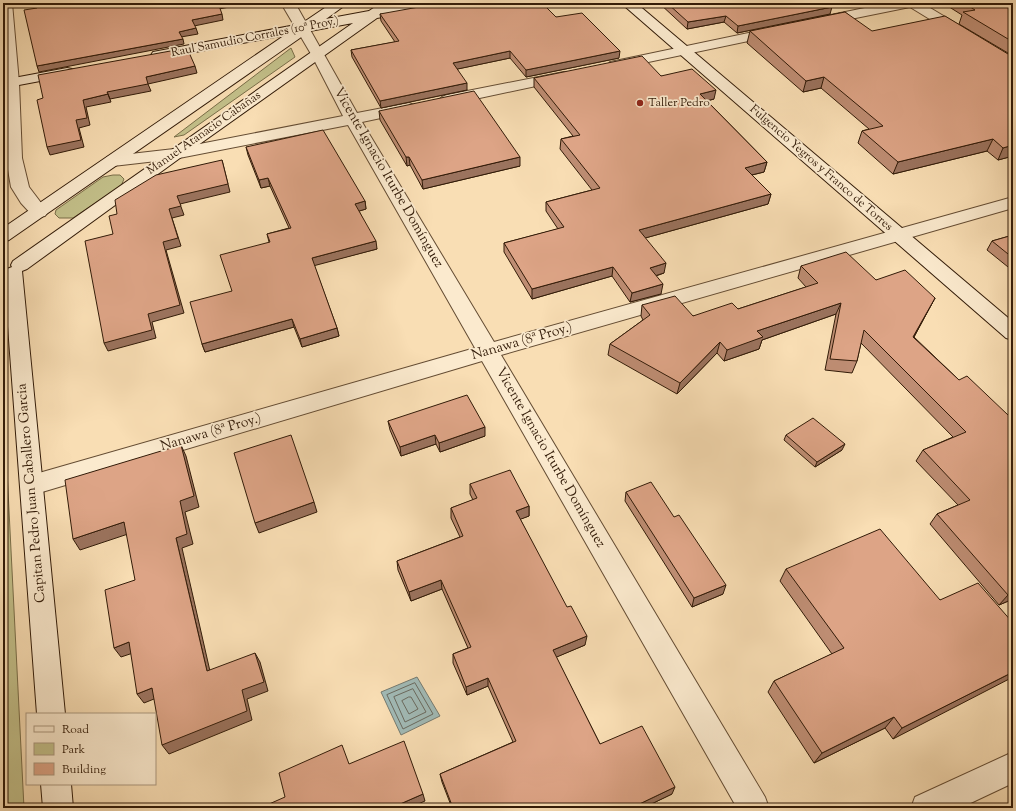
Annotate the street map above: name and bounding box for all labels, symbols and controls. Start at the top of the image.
street label: Raul Samudio Corrales (10ª Proy.) [170,12,341,62]
street label: Vicente Ignacio Iturbe Domínguez [328,84,448,272]
street label: Manuel Atanacio Cabañas [143,87,265,179]
place label: Taller Pedro [648,94,710,112]
marker: Taller Pedro [635,98,645,108]
street label: Fulgencio Yegros y Franco de Torres [745,101,897,236]
street label: Nanawa (8ª Proy.) [469,318,575,366]
street label: Vicente Ignacio Iturbe Domínguez [490,364,610,552]
street label: Capitan Pedro Juan Caballero Garcia [12,382,52,604]
street label: Nanawa (8ª Proy.) [158,409,264,457]
legend [26,713,156,785]
text: Road [62,721,89,739]
text: Park [62,741,85,759]
text: Building [62,761,106,779]

